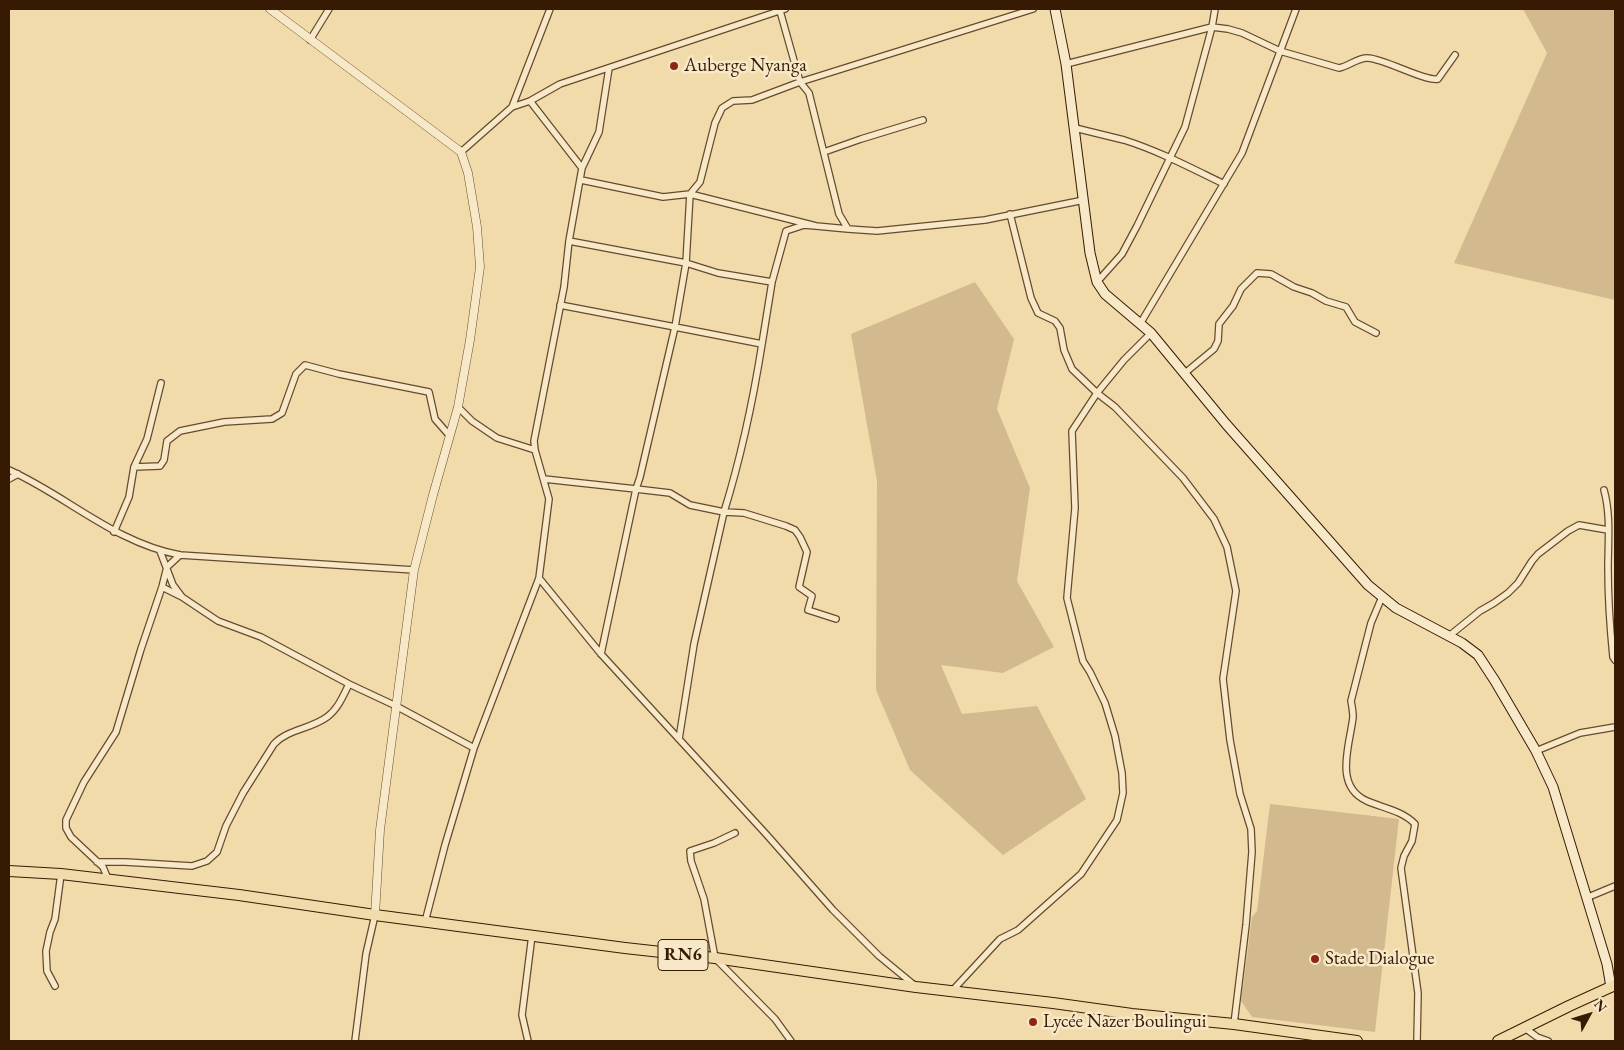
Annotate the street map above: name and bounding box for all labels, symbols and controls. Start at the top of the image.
place label: Auberge Nyanga [684,55,807,77]
marker: Auberge Nyanga [668,60,680,72]
road number: RN6 [658,940,708,970]
place label: Stade Dialogue [1325,948,1434,970]
marker: Stade Dialogue [1309,953,1321,965]
north arrow [1564,990,1614,1040]
text: N [1590,995,1611,1016]
place label: Lycée Nazer Boulingui [1043,1011,1206,1033]
marker: Lycée Nazer Boulingui [1027,1016,1039,1028]

